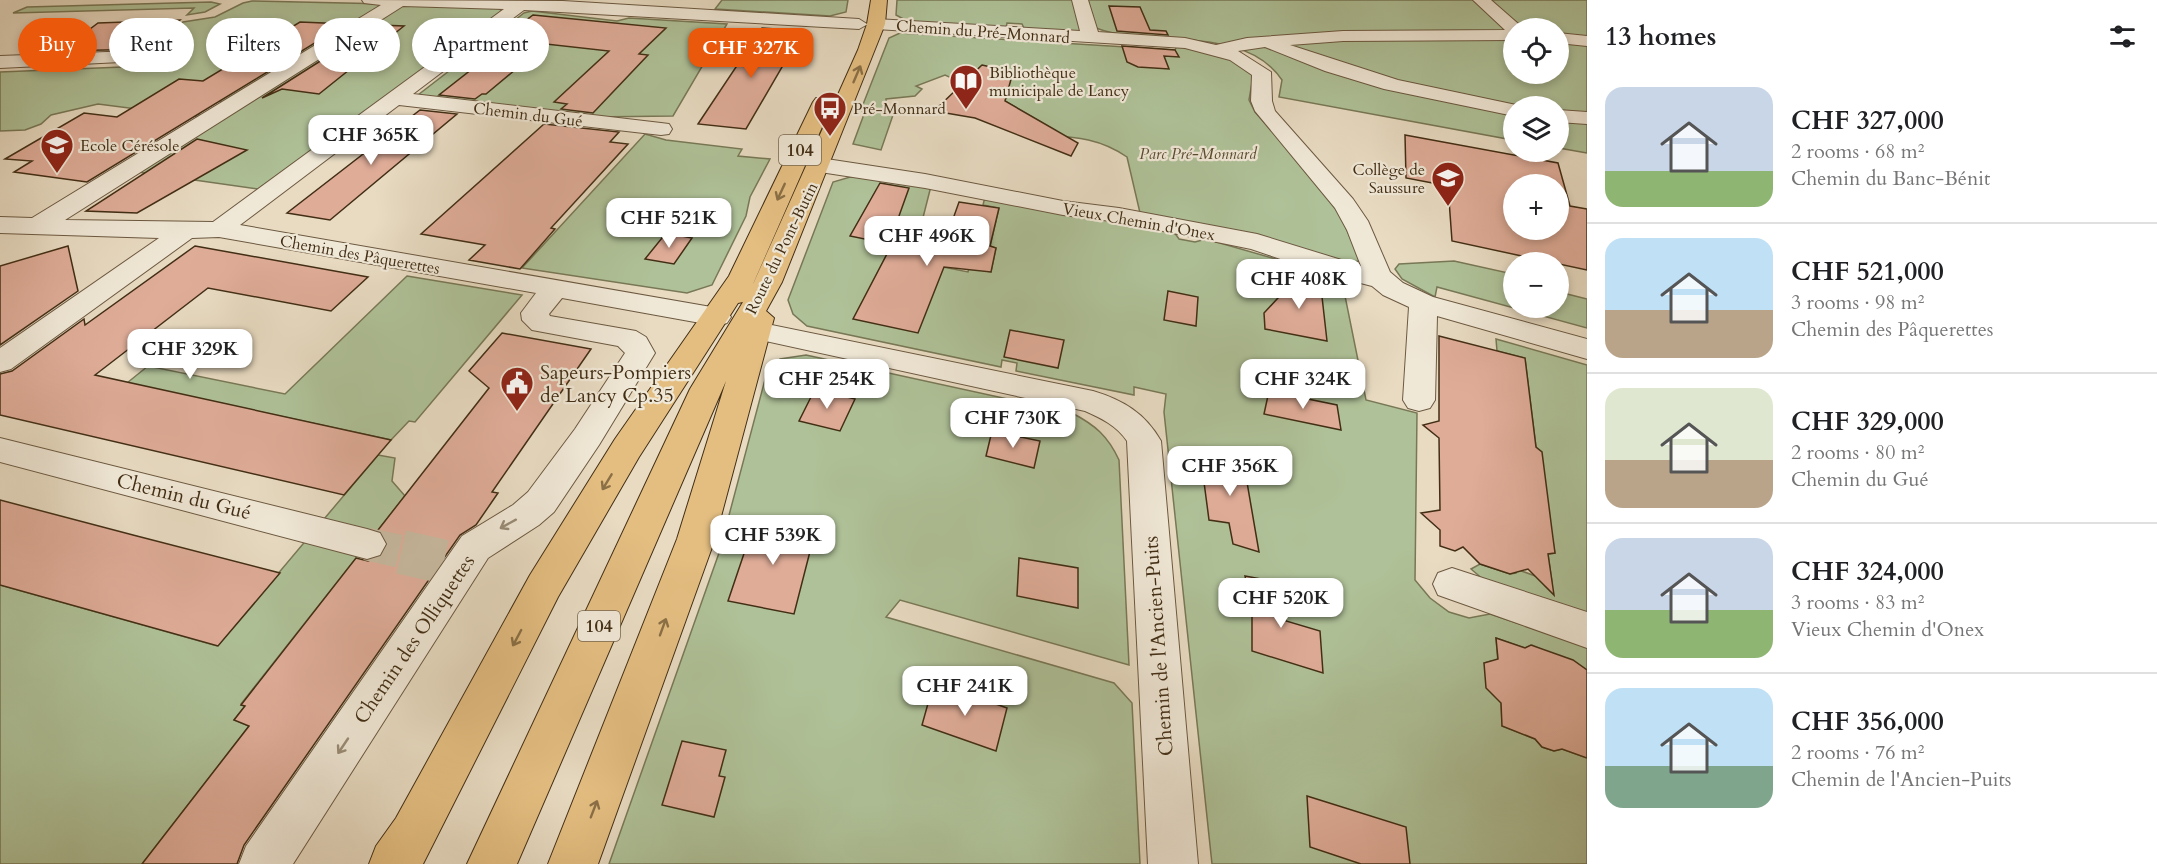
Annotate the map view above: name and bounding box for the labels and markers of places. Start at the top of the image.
pin: CHF 327K [689,28,813,79]
place label: Bibliothèque municipale de Lancy [989,62,1130,102]
library icon: Bibliothèque municipale de Lancy [948,63,984,110]
bus stop icon: Pré-Monnard [812,90,848,137]
place label: Pré-Monnard [853,98,946,120]
pin: CHF 365K [309,115,433,166]
school or university icon: Ecole Cérésole [39,127,75,174]
place label: Ecole Cérésole [80,135,179,157]
place label: Collège de Saussure [1352,159,1425,199]
school or university icon: Collège de Saussure [1430,160,1466,207]
pin: CHF 521K [607,198,731,249]
pin: CHF 496K [865,216,989,267]
pin: CHF 408K [1237,259,1361,310]
pin: CHF 329K [128,329,252,380]
place label: Sapeurs-Pompiers de Lancy Cp.35 [540,359,691,409]
pin: CHF 254K [765,359,889,410]
pin: CHF 324K [1241,359,1365,410]
public building icon: Sapeurs-Pompiers de Lancy Cp.35 [499,365,535,412]
pin: CHF 730K [951,398,1075,449]
pin: CHF 356K [1168,446,1292,497]
pin: CHF 539K [711,515,835,566]
pin: CHF 520K [1219,578,1343,629]
pin: CHF 241K [903,666,1027,717]

